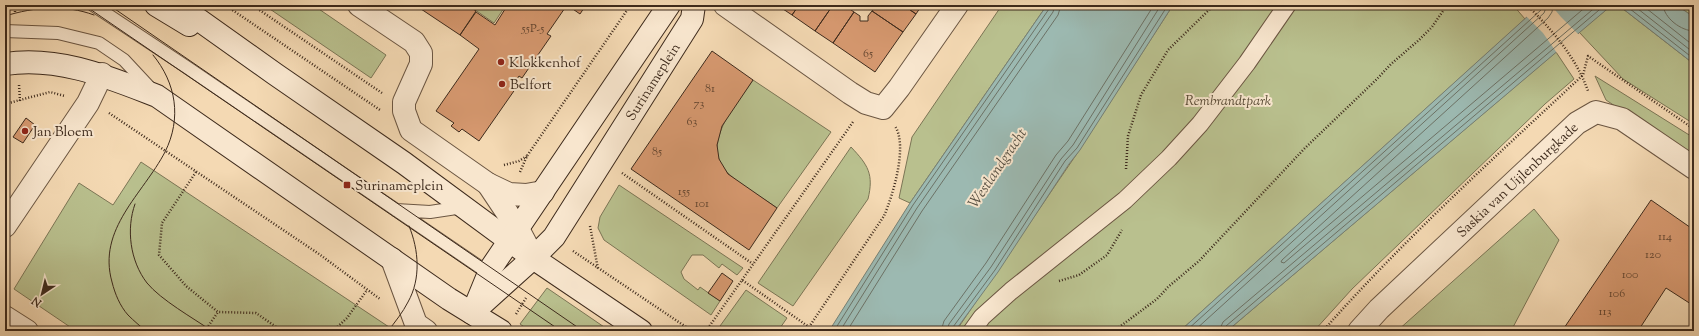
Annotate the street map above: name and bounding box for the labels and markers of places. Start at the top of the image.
place label: Klokkenhof [509,54,582,74]
marker: Klokkenhof [496,57,506,67]
place label: Belfort [510,76,552,96]
marker: Belfort [497,79,507,89]
place label: Jan Bloem [32,123,93,143]
marker: Jan Bloem [20,126,30,136]
place label: Surinameplein [355,177,443,197]
marker: Surinameplein [342,180,352,190]

